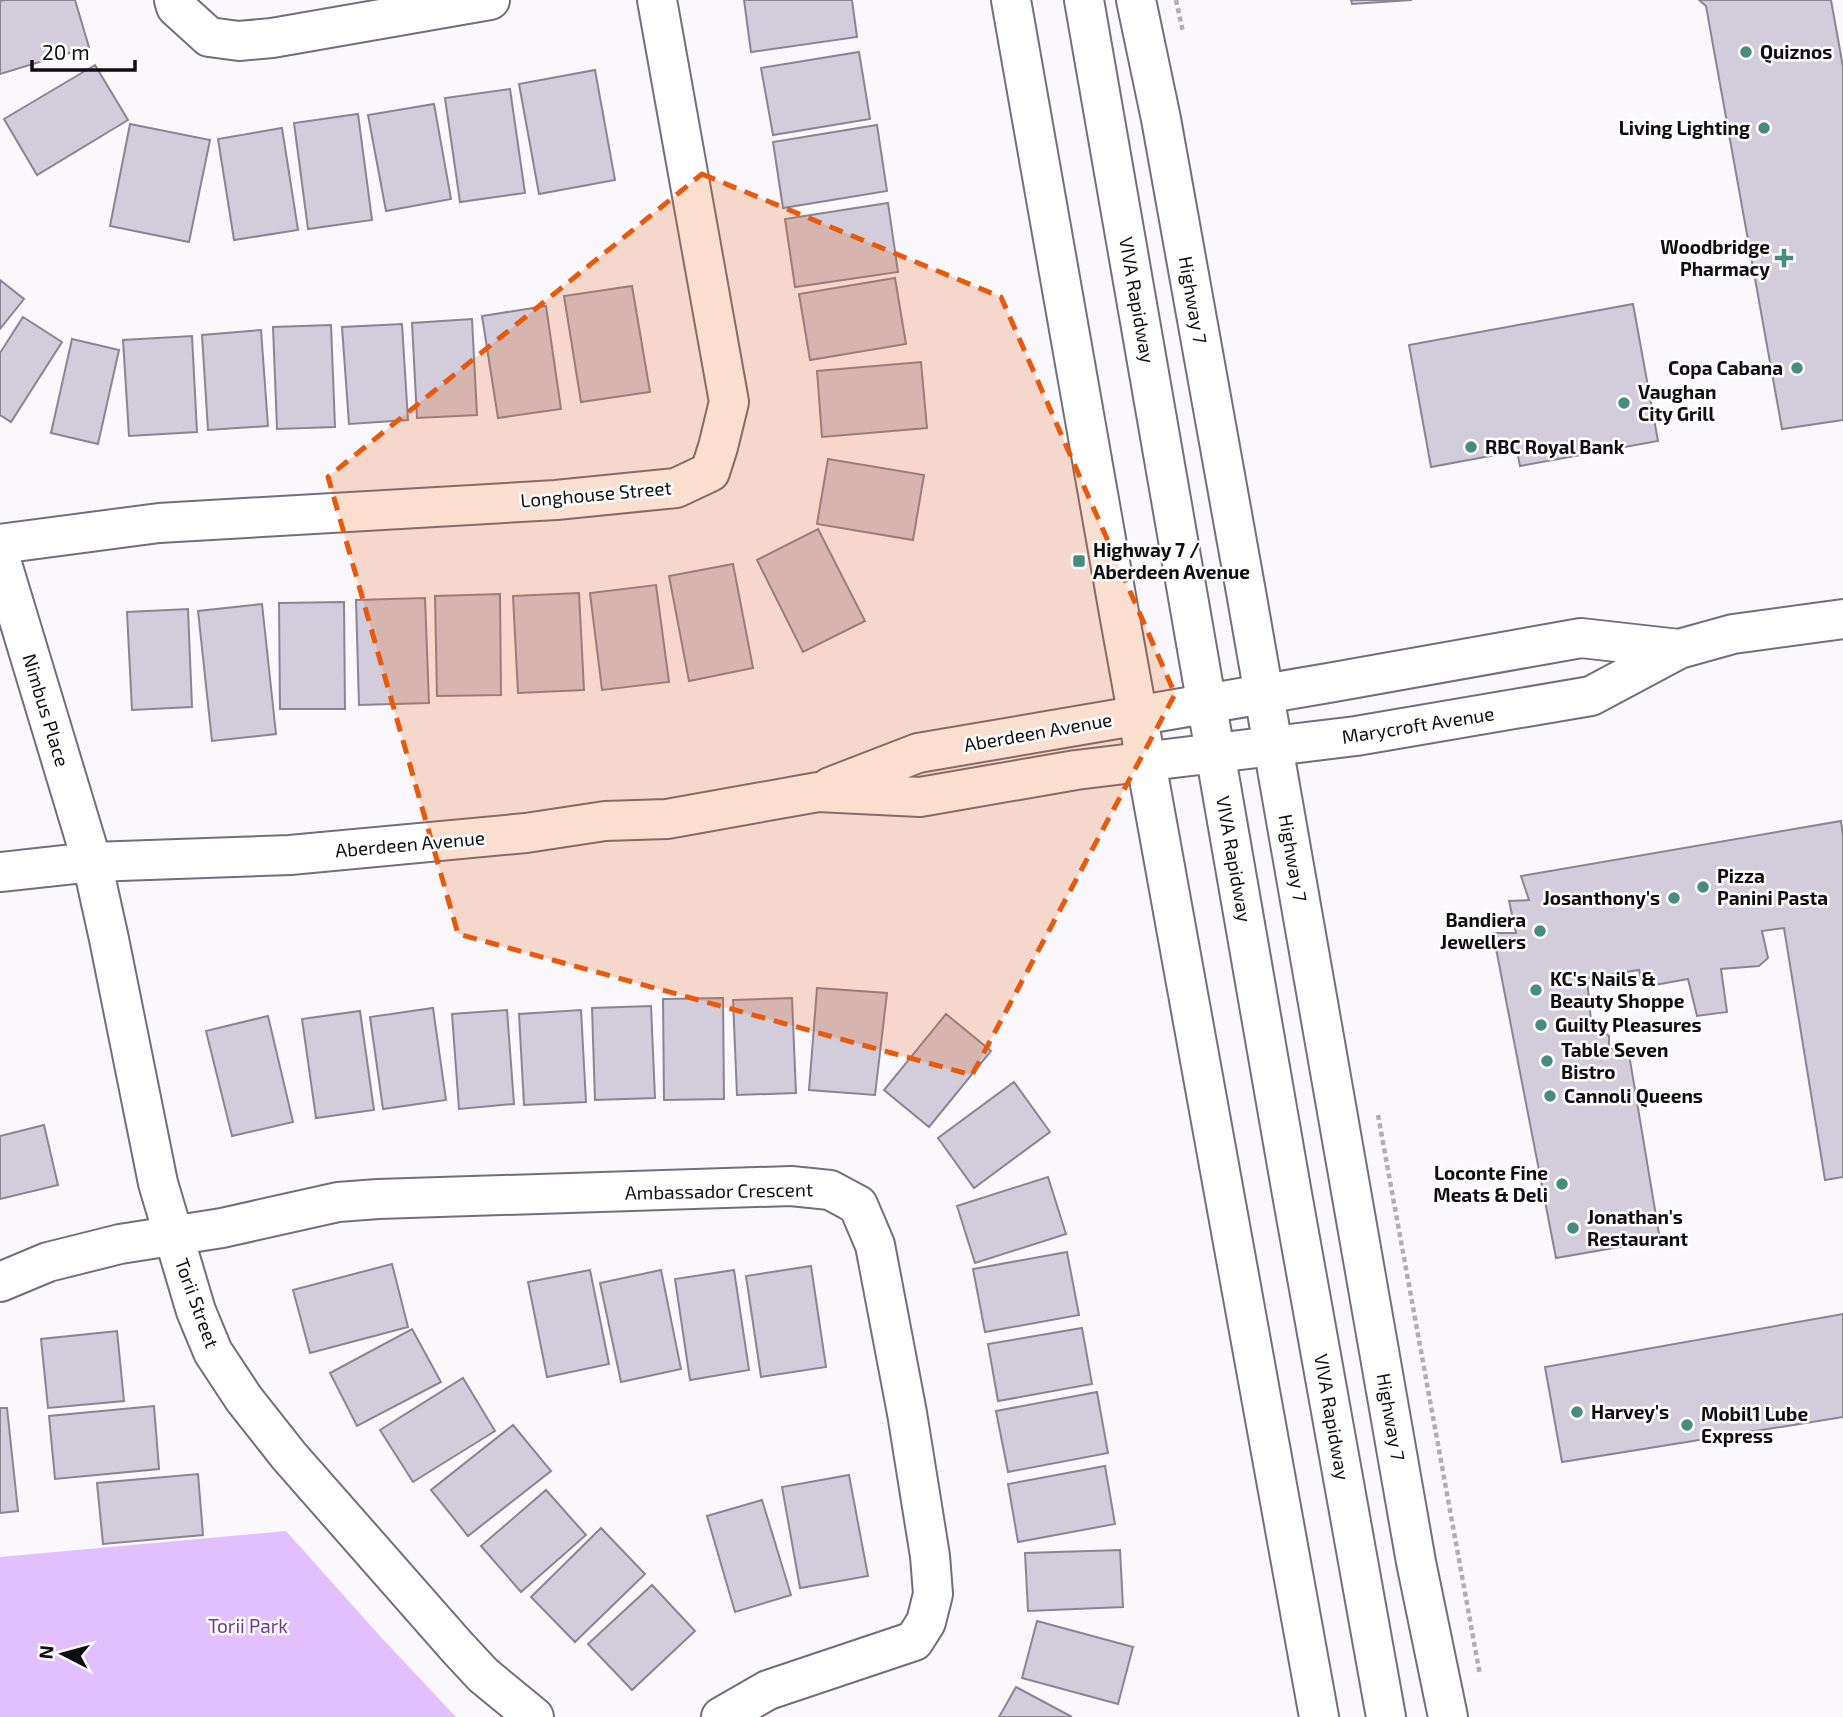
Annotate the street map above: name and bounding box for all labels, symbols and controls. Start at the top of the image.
scale bar [32,28,135,72]
text: 20 m [42,39,90,64]
place label: Quiznos [1760,40,1832,64]
marker: Quiznos [1738,44,1754,60]
place label: Living Lighting [1619,116,1750,139]
marker: Living Lighting [1756,120,1772,136]
street label: VIVA Rapidway [1115,235,1160,365]
place label: Woodbridge Pharmacy [1660,235,1770,281]
marker: Woodbridge Pharmacy [1776,250,1792,266]
street label: Highway 7 [1174,254,1213,346]
place label: Copa Cabana [1668,356,1783,379]
marker: Copa Cabana [1789,360,1805,376]
place label: Vaughan City Grill [1638,380,1716,426]
marker: Vaughan City Grill [1616,395,1632,411]
place label: RBC Royal Bank [1485,435,1625,459]
marker: RBC Royal Bank [1463,439,1479,455]
street label: Longhouse Street [519,475,673,512]
place label: Highway 7 / Aberdeen Avenue [1093,538,1250,583]
marker: Highway 7 / Aberdeen Avenue [1071,553,1087,569]
street label: Nimbus Place [18,651,75,769]
street label: Marycroft Avenue [1340,701,1496,748]
street label: Aberdeen Avenue [962,707,1114,756]
street label: VIVA Rapidway [1212,794,1257,924]
street label: Highway 7 [1274,812,1313,904]
street label: Aberdeen Avenue [334,826,486,861]
place label: Pizza Panini Pasta [1717,864,1828,909]
marker: Pizza Panini Pasta [1695,879,1711,895]
place label: Josanthony's [1543,886,1660,910]
marker: Josanthony's [1666,890,1682,906]
place label: Bandiera Jewellers [1440,908,1526,953]
marker: Bandiera Jewellers [1532,923,1548,939]
place label: KC's Nails & Beauty Shoppe [1550,967,1685,1013]
marker: KC's Nails & Beauty Shoppe [1528,982,1544,998]
place label: Guilty Pleasures [1555,1013,1702,1037]
marker: Guilty Pleasures [1533,1017,1549,1033]
place label: Table Seven Bistro [1561,1038,1668,1083]
marker: Table Seven Bistro [1539,1053,1555,1069]
place label: Cannoli Queens [1564,1084,1703,1108]
marker: Cannoli Queens [1542,1088,1558,1104]
place label: Loconte Fine Meats & Deli [1433,1161,1548,1206]
marker: Loconte Fine Meats & Deli [1554,1176,1570,1192]
street label: Ambassador Crescent [625,1177,813,1204]
place label: Jonathan's Restaurant [1587,1205,1688,1250]
marker: Jonathan's Restaurant [1565,1220,1581,1236]
street label: Torii Street [171,1255,224,1351]
street label: VIVA Rapidway [1310,1352,1355,1482]
street label: Highway 7 [1372,1371,1411,1463]
place label: Harvey's [1591,1400,1669,1424]
place label: Mobil1 Lube Express [1701,1402,1808,1447]
marker: Harvey's [1569,1404,1585,1420]
marker: Mobil1 Lube Express [1679,1417,1695,1433]
park label: Torii Park [208,1614,288,1637]
north arrow [28,1619,98,1689]
text: N [33,1644,58,1660]

